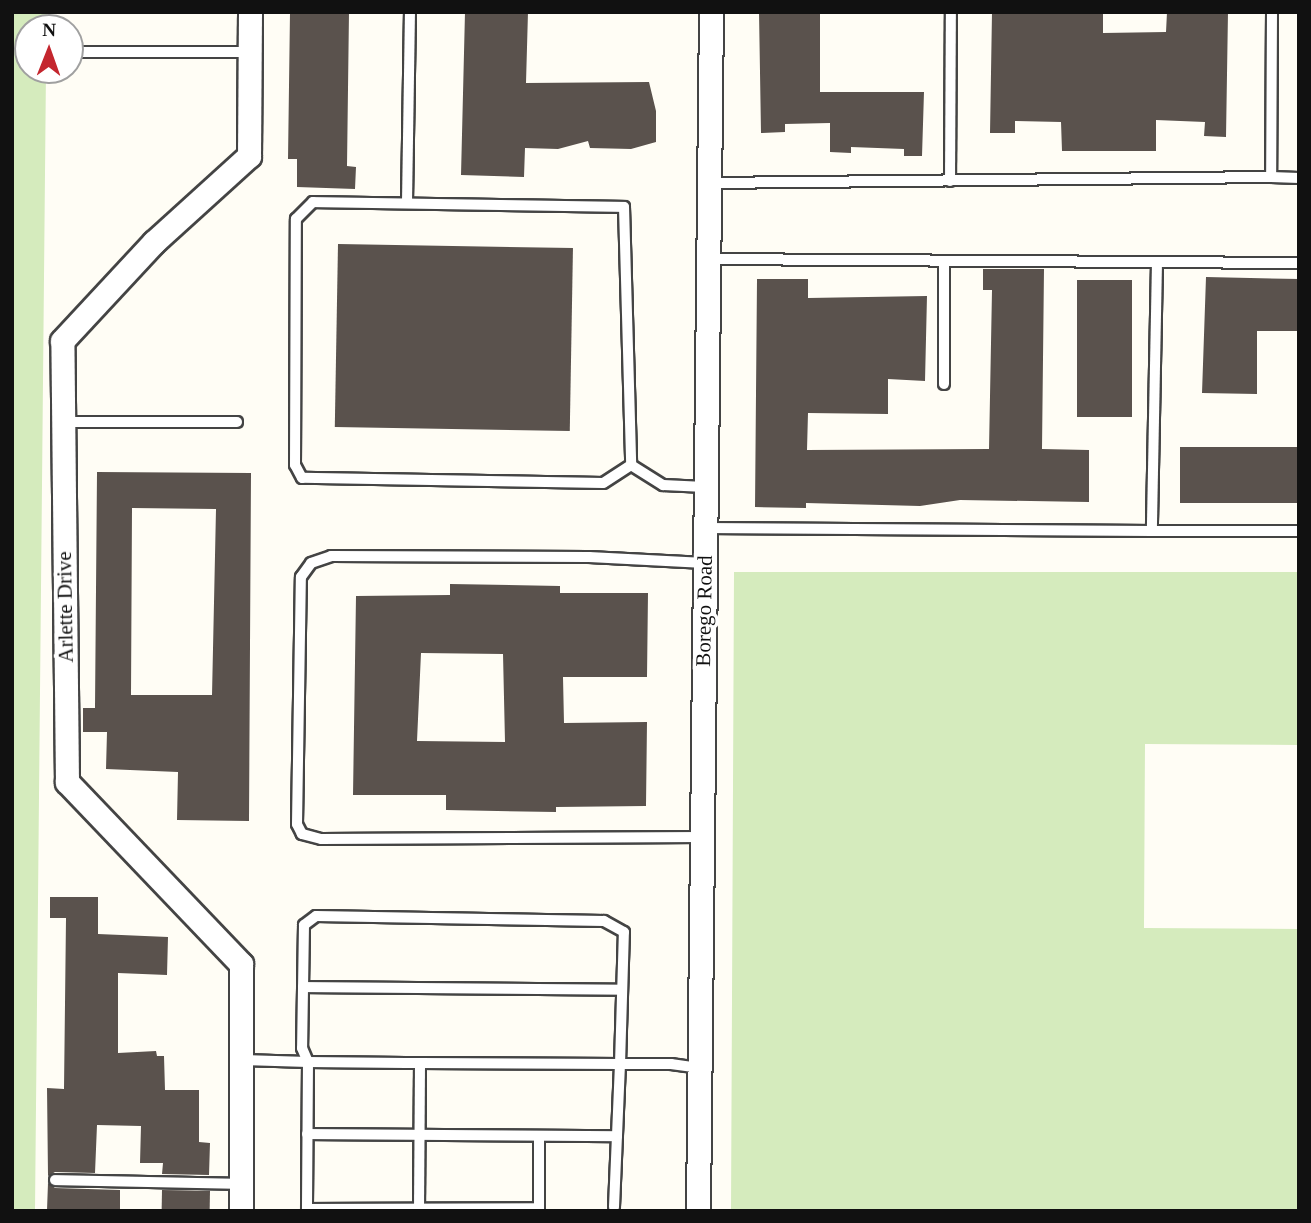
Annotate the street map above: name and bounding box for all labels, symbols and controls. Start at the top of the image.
north arrow [14,14,84,84]
text: N [42,19,56,40]
street label: Arlette Drive [51,551,79,663]
street label: Borego Road [690,555,718,667]

